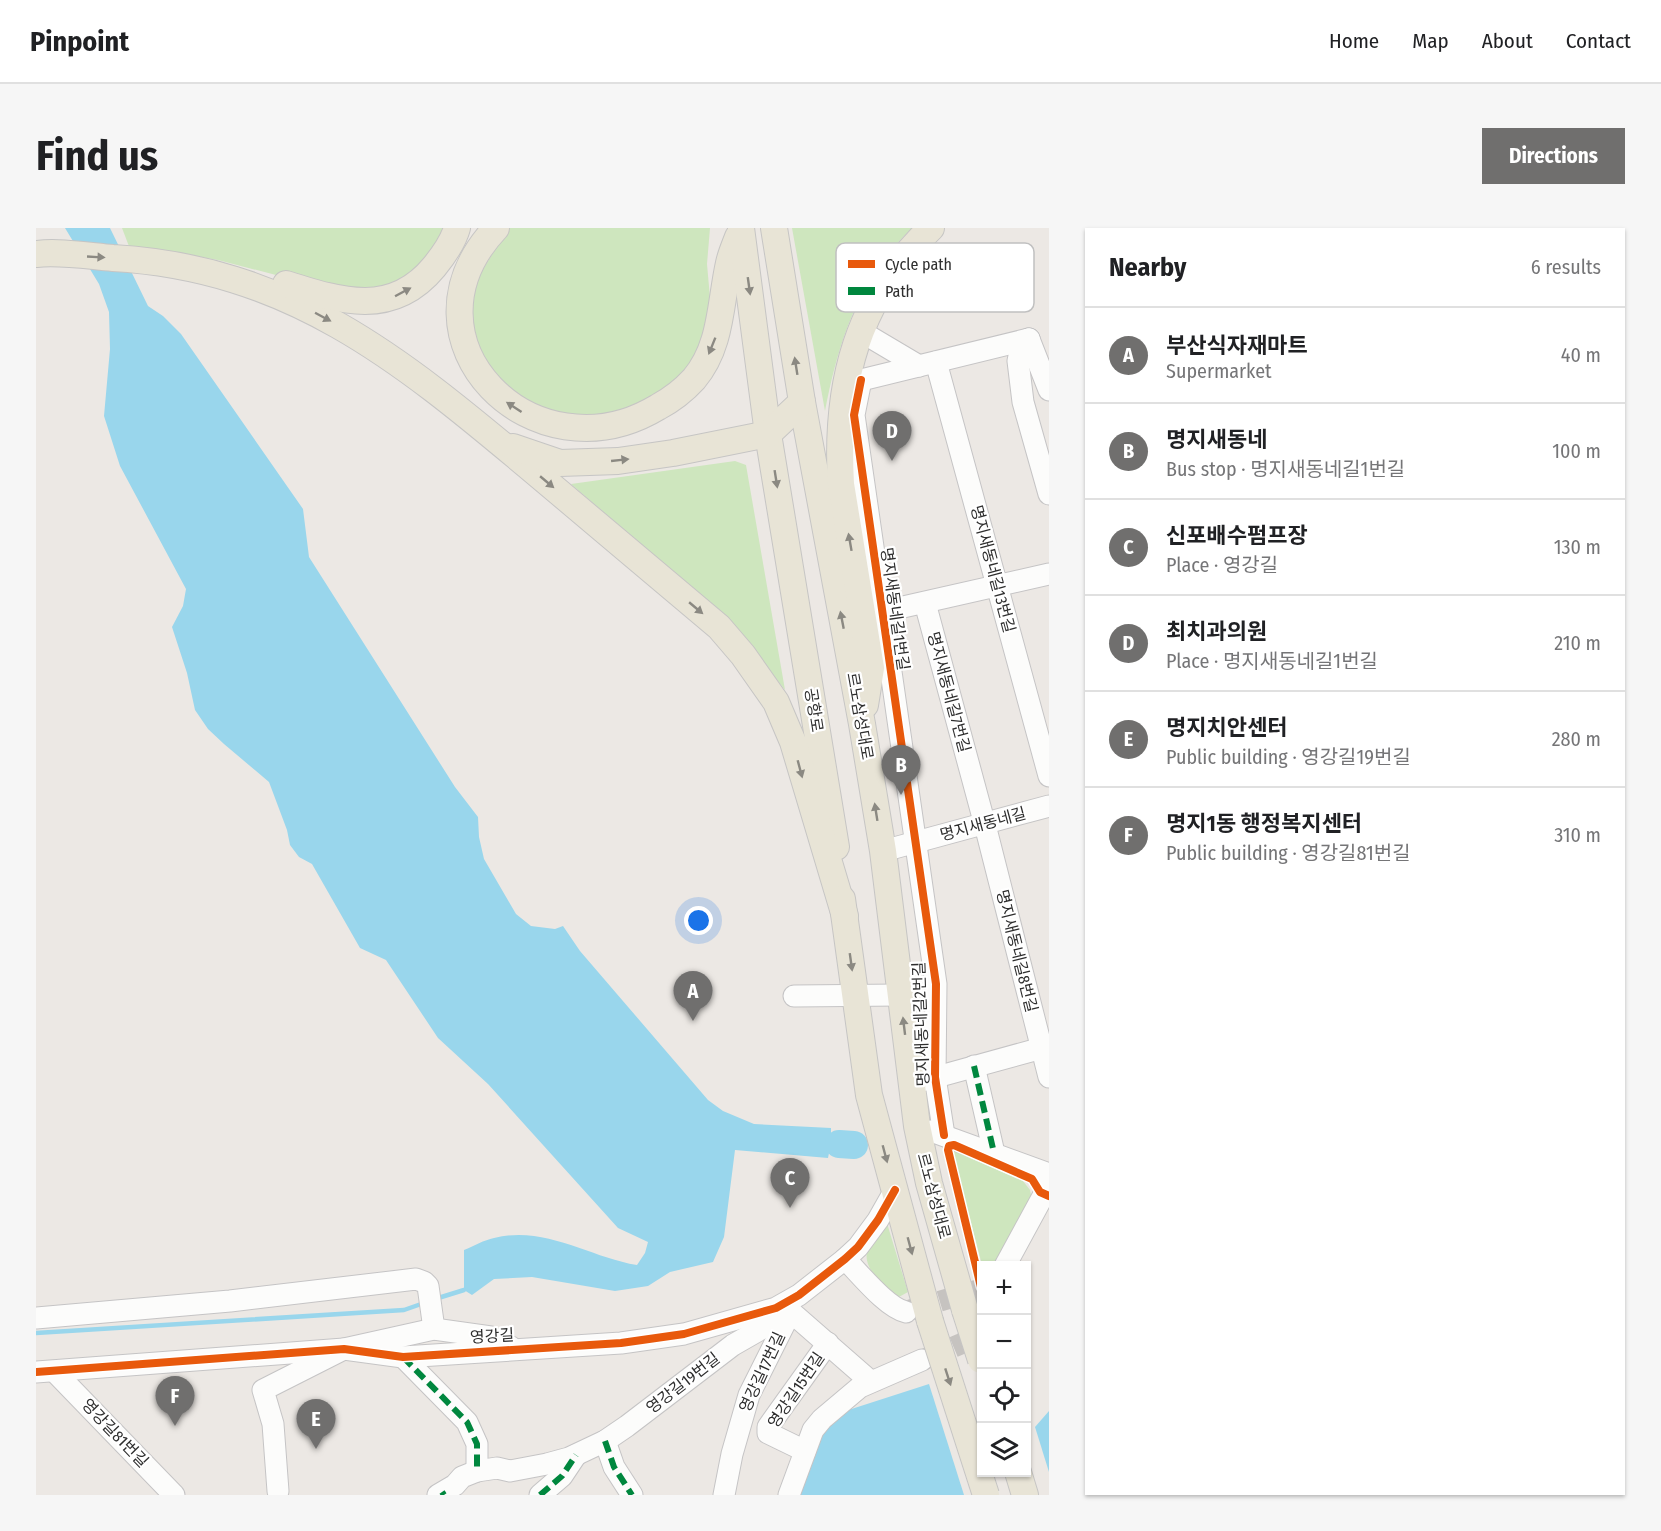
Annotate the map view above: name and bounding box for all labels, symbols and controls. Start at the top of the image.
text: Pinpoint [30,25,129,58]
text: Home [1329,28,1379,54]
text: Map [1412,28,1449,54]
text: About [1482,28,1533,54]
text: Contact [1566,28,1631,54]
button: Directions [1482,128,1625,184]
text: Find us [36,131,158,181]
legend [836,243,1034,312]
one-way arrow [86,252,105,261]
text: Nearby [1109,252,1186,283]
text: Cycle path [885,255,952,274]
text: 6 results [1531,255,1601,279]
one-way arrow [744,277,753,296]
text: Path [885,282,914,301]
one-way arrow [395,287,412,297]
one-way arrow [315,312,332,322]
text: 부산식자재마트 [1166,332,1308,359]
one-way arrow [707,337,717,355]
text: A [1123,343,1134,367]
text: 40 m [1561,343,1601,367]
one-way arrow [791,357,800,376]
text: Supermarket [1166,359,1272,383]
one-way arrow [505,401,522,412]
pin: D [872,412,912,461]
text: 명지새동네 [1166,426,1267,453]
text: B [1123,439,1134,463]
text: 100 m [1552,439,1601,463]
one-way arrow [610,455,629,465]
text: Bus stop · 명지새동네길1번길 [1166,457,1405,481]
one-way arrow [772,470,781,489]
one-way arrow [539,475,554,488]
street label: 명지새동네길13번길 [967,503,1019,635]
text: 신포배수펌프장 [1166,522,1308,549]
one-way arrow [845,532,854,551]
text: C [1123,535,1134,559]
text: 130 m [1554,535,1601,559]
street label: 명지새동네길1번길 [877,546,913,672]
text: Place · 영강길 [1166,553,1278,577]
one-way arrow [688,601,703,614]
one-way arrow [837,610,846,629]
text: 최치과의원 [1166,618,1267,645]
street label: 명지새동네길7번길 [924,630,974,754]
text: D [1123,631,1134,655]
text: 210 m [1554,631,1601,655]
text: Place · 명지새동네길1번길 [1166,649,1378,673]
street label: 르노삼성대로 [843,671,877,761]
street label: 공항로 [801,687,827,734]
text: 명지치안센터 [1166,714,1287,741]
text: E [1124,727,1133,751]
text: 280 m [1552,727,1601,751]
text: Public building · 영강길19번길 [1166,745,1411,769]
pin: B [882,746,920,795]
one-way arrow [796,759,806,778]
one-way arrow [872,802,881,821]
street label: 명지새동네길 [938,803,1028,845]
text: 명지1동 행정복지센터 [1166,810,1362,837]
text: F [1124,823,1133,847]
text: 310 m [1554,823,1601,847]
text: Public building · 영강길81번길 [1166,841,1411,865]
street label: 명지새동네길8번길 [993,888,1041,1014]
your location [684,906,713,935]
one-way arrow [846,953,855,972]
street label: 명지새동네길2번길 [909,961,933,1087]
pin: A [674,972,712,1021]
one-way arrow [899,1017,909,1036]
one-way arrow [881,1145,890,1163]
street label: 르노삼성대로 [913,1151,955,1241]
pin: C [770,1158,810,1208]
one-way arrow [906,1238,915,1256]
map controls [977,1261,1031,1477]
button: + [977,1261,1031,1315]
button: − [977,1315,1031,1369]
street label: 영강길 [469,1325,515,1347]
street label: 영강길17번길 [735,1329,789,1415]
street label: 영강길19번길 [643,1349,723,1417]
street label: 영강길15번길 [764,1349,828,1431]
one-way arrow [944,1368,953,1386]
button: locate [977,1369,1031,1423]
pin: F [156,1376,194,1426]
street label: 영강길81번길 [78,1395,152,1471]
pin: E [296,1400,336,1449]
button: layers [977,1423,1031,1477]

